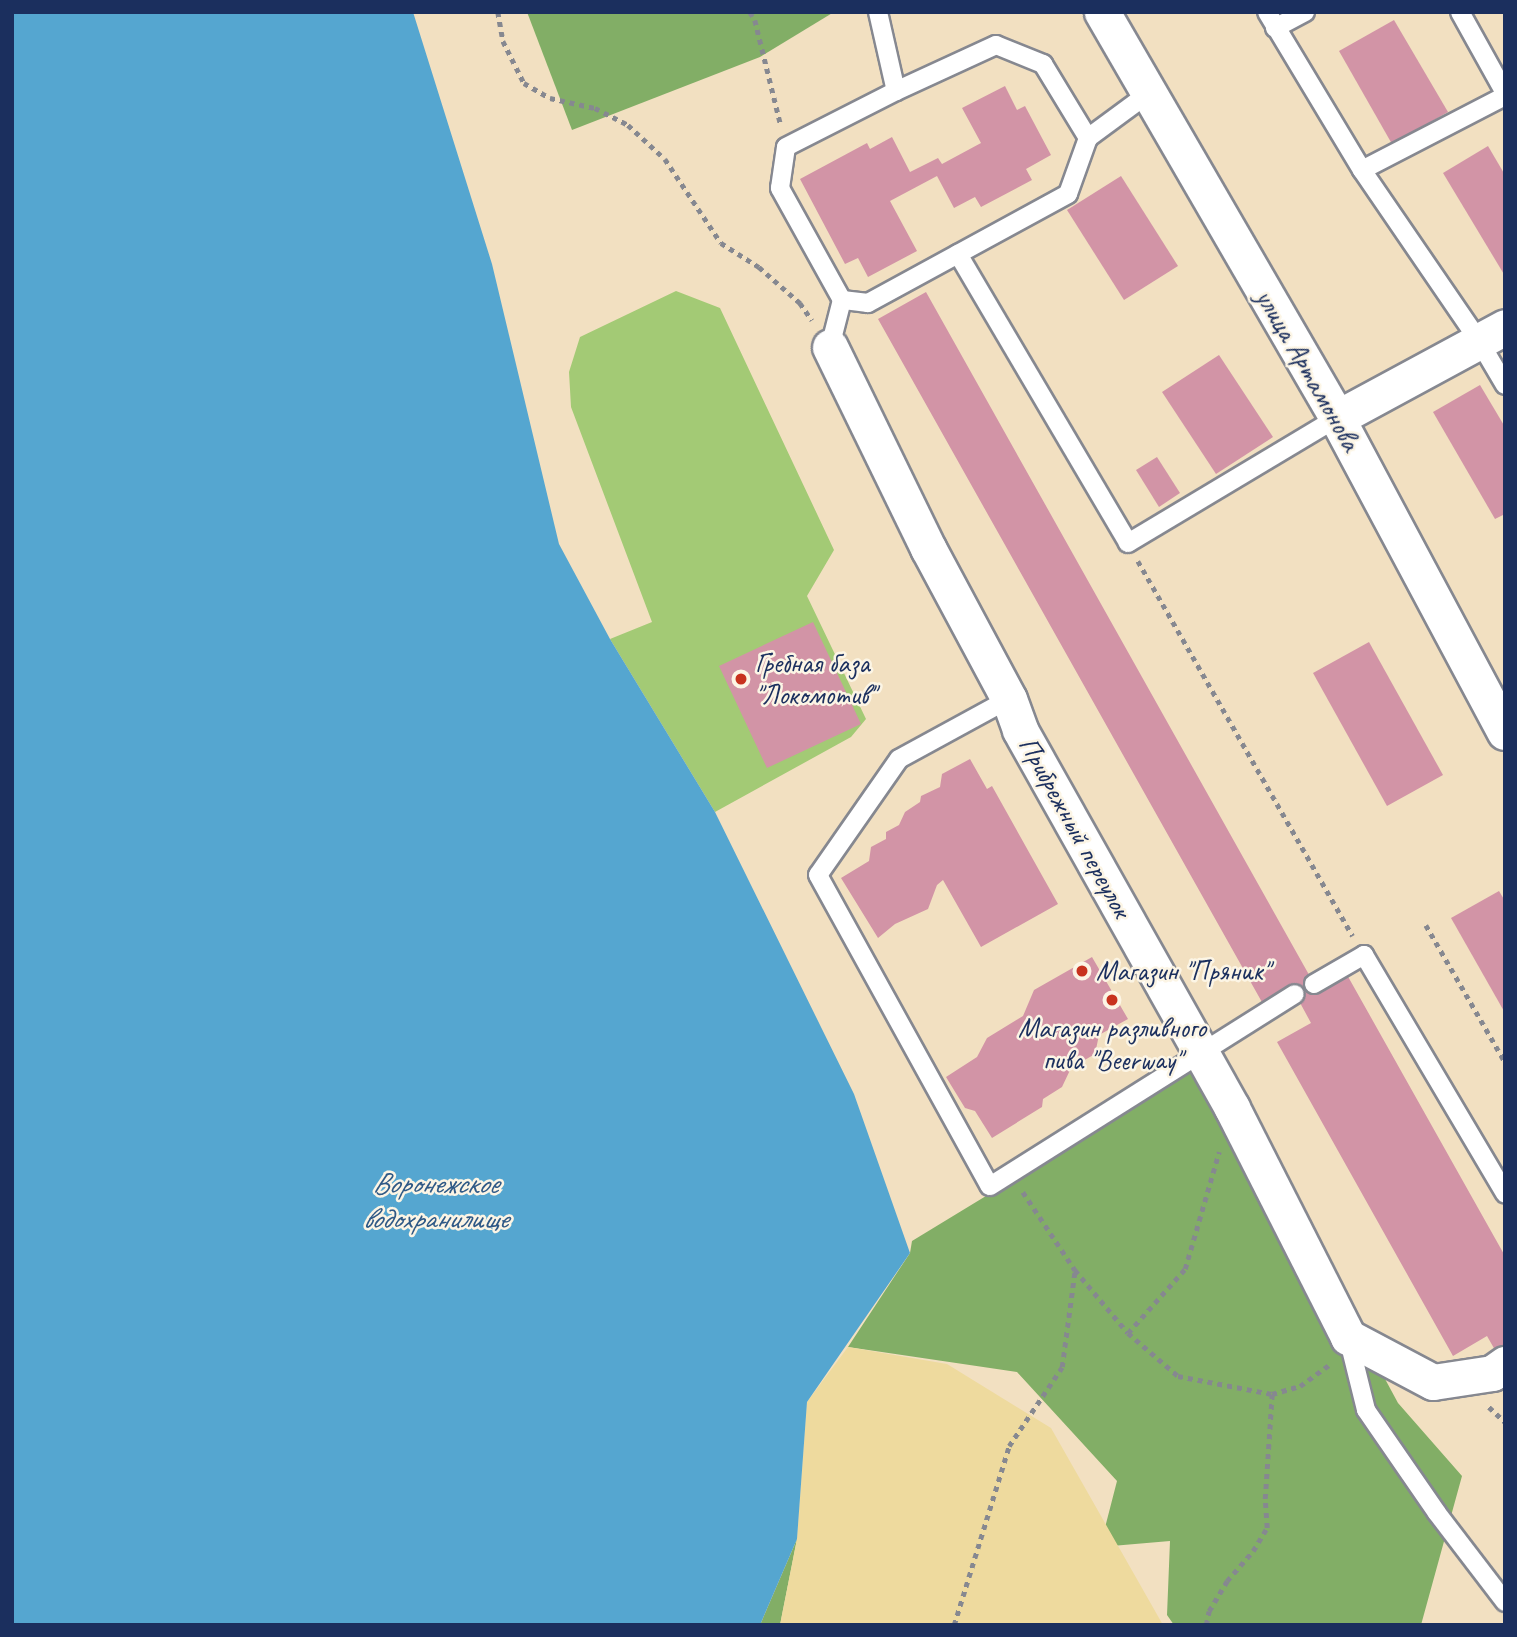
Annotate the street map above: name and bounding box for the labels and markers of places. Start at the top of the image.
place label: Гребная база "Локомотив" [755,646,875,712]
marker: Гребная база "Локомотив" [733,671,749,687]
place label: Магазин "Пряник" [1096,954,1269,988]
marker: Магазин "Пряник" [1074,963,1090,979]
marker: Магазин разливного пива "Beerway" [1104,992,1120,1008]
place label: Магазин разливного пива "Beerway" [1018,1011,1206,1077]

